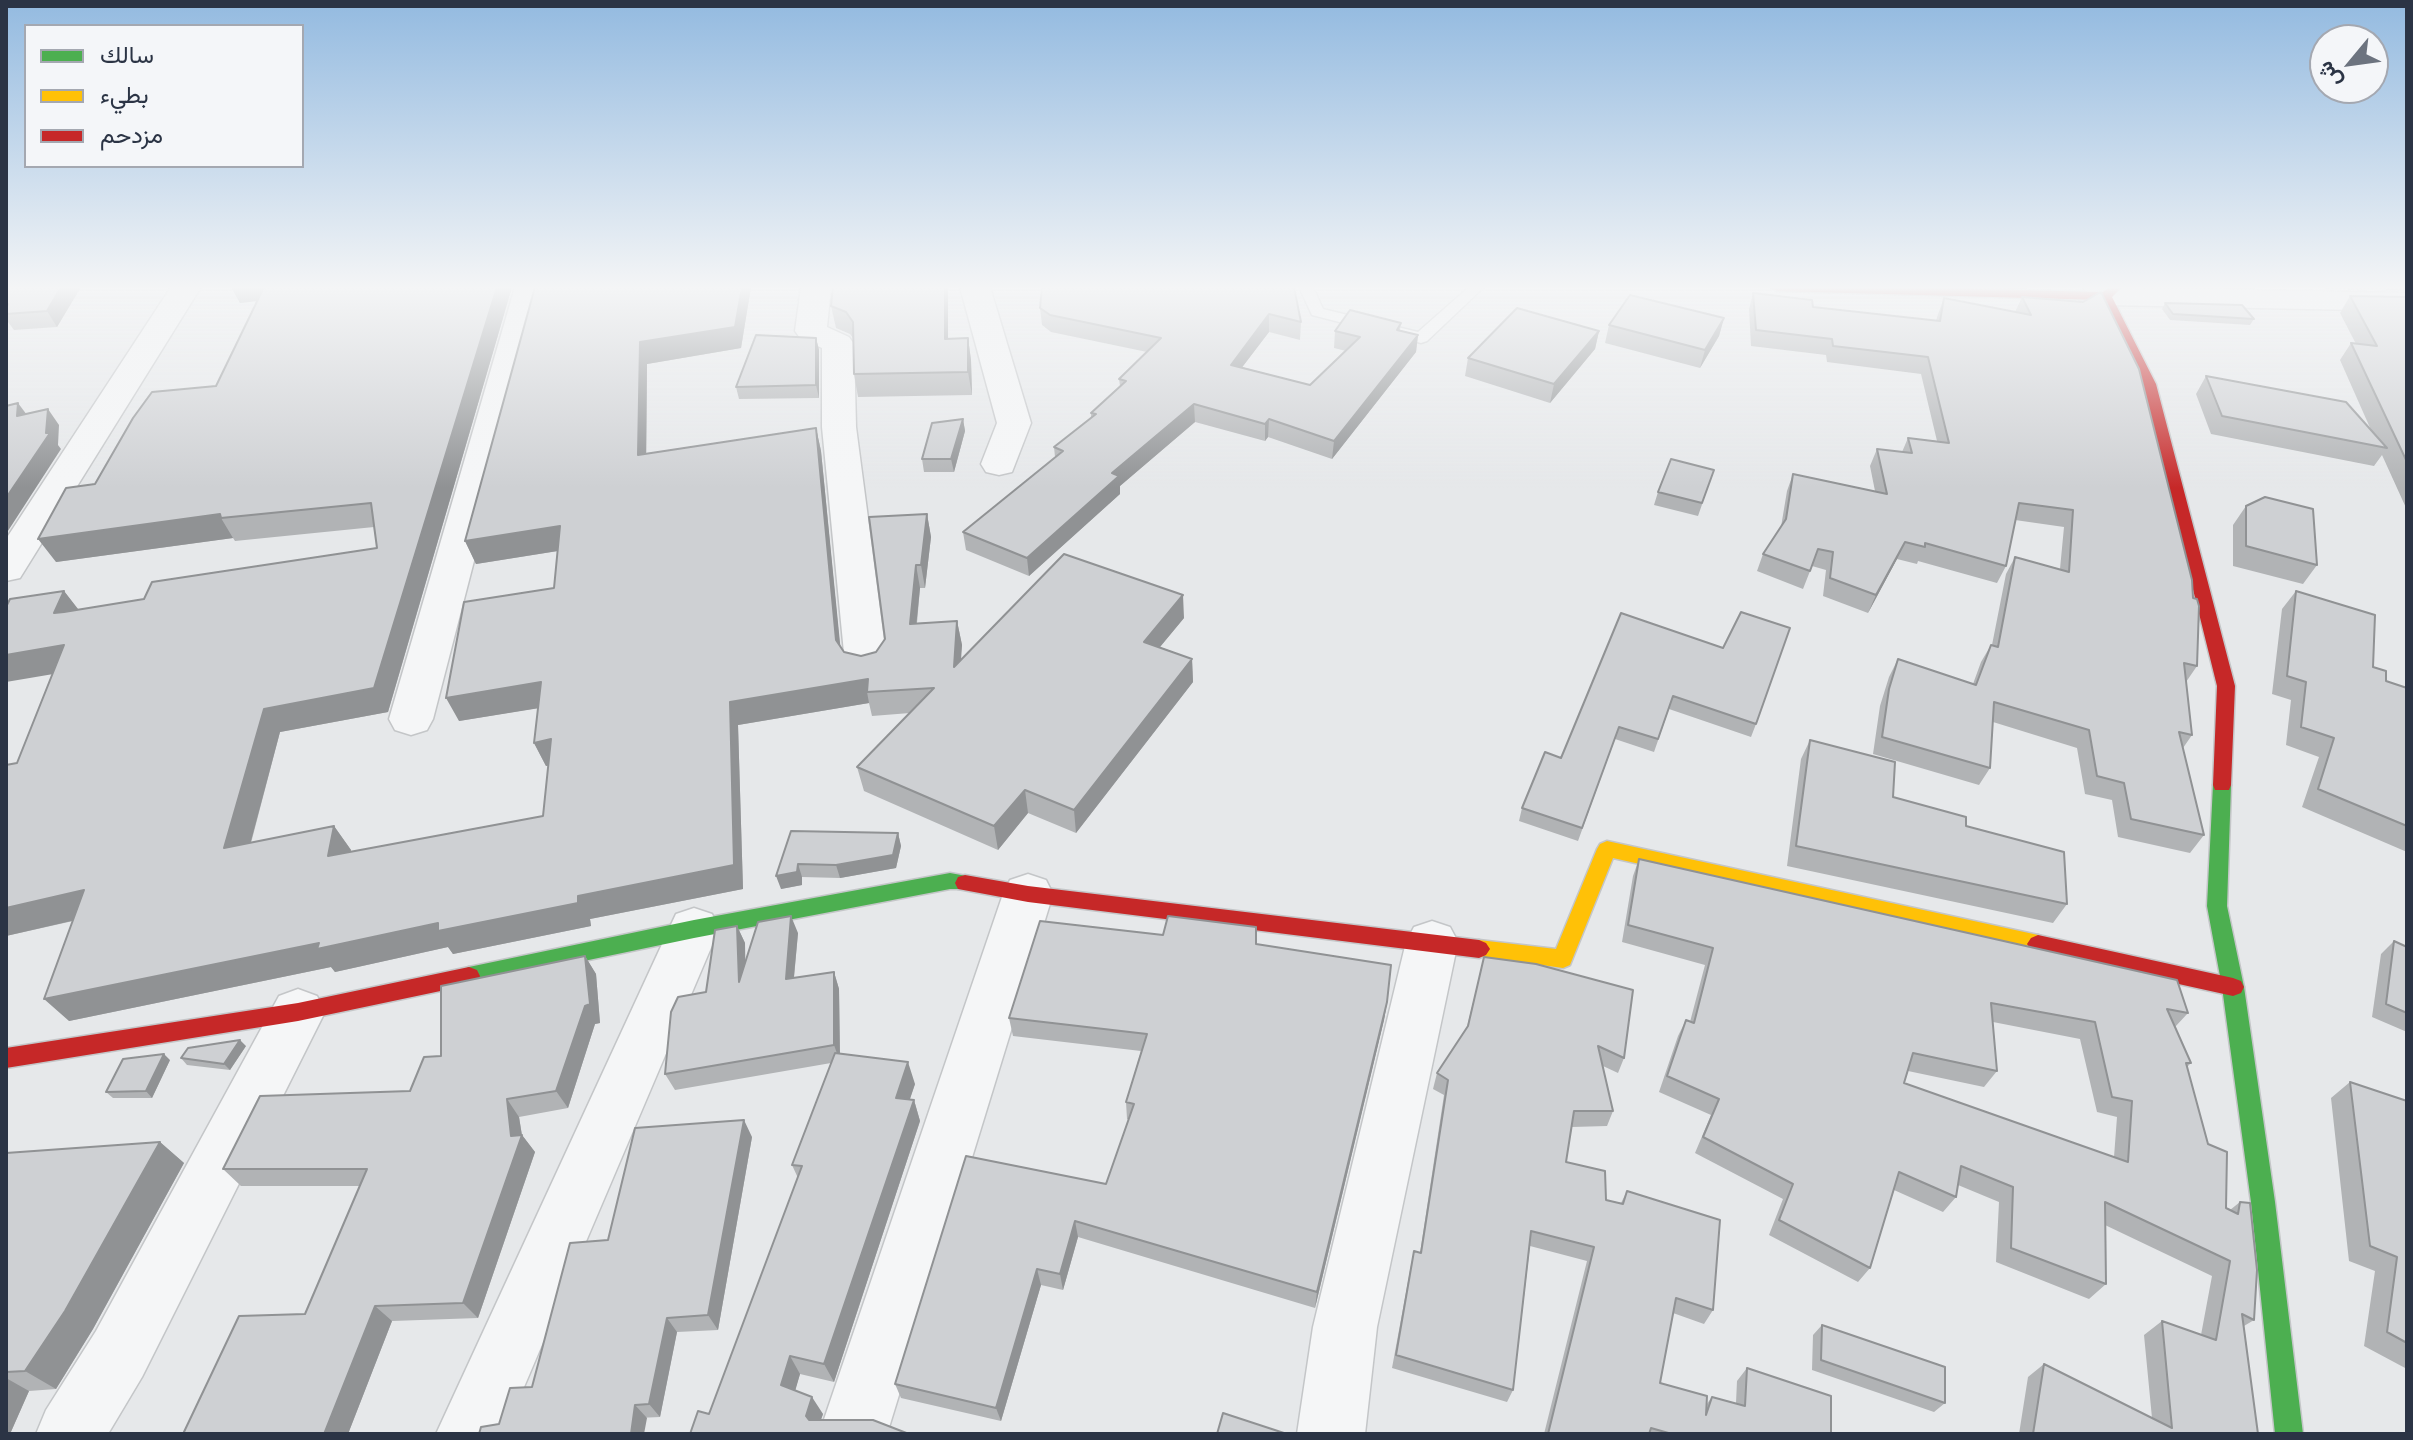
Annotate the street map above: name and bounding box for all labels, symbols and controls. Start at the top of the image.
legend [24,24,304,168]
north arrow [2309,24,2389,104]
text: سالك [100,38,154,71]
text: ش [2309,56,2349,94]
text: بطيء [100,78,149,111]
text: مزدحم [100,118,163,151]

